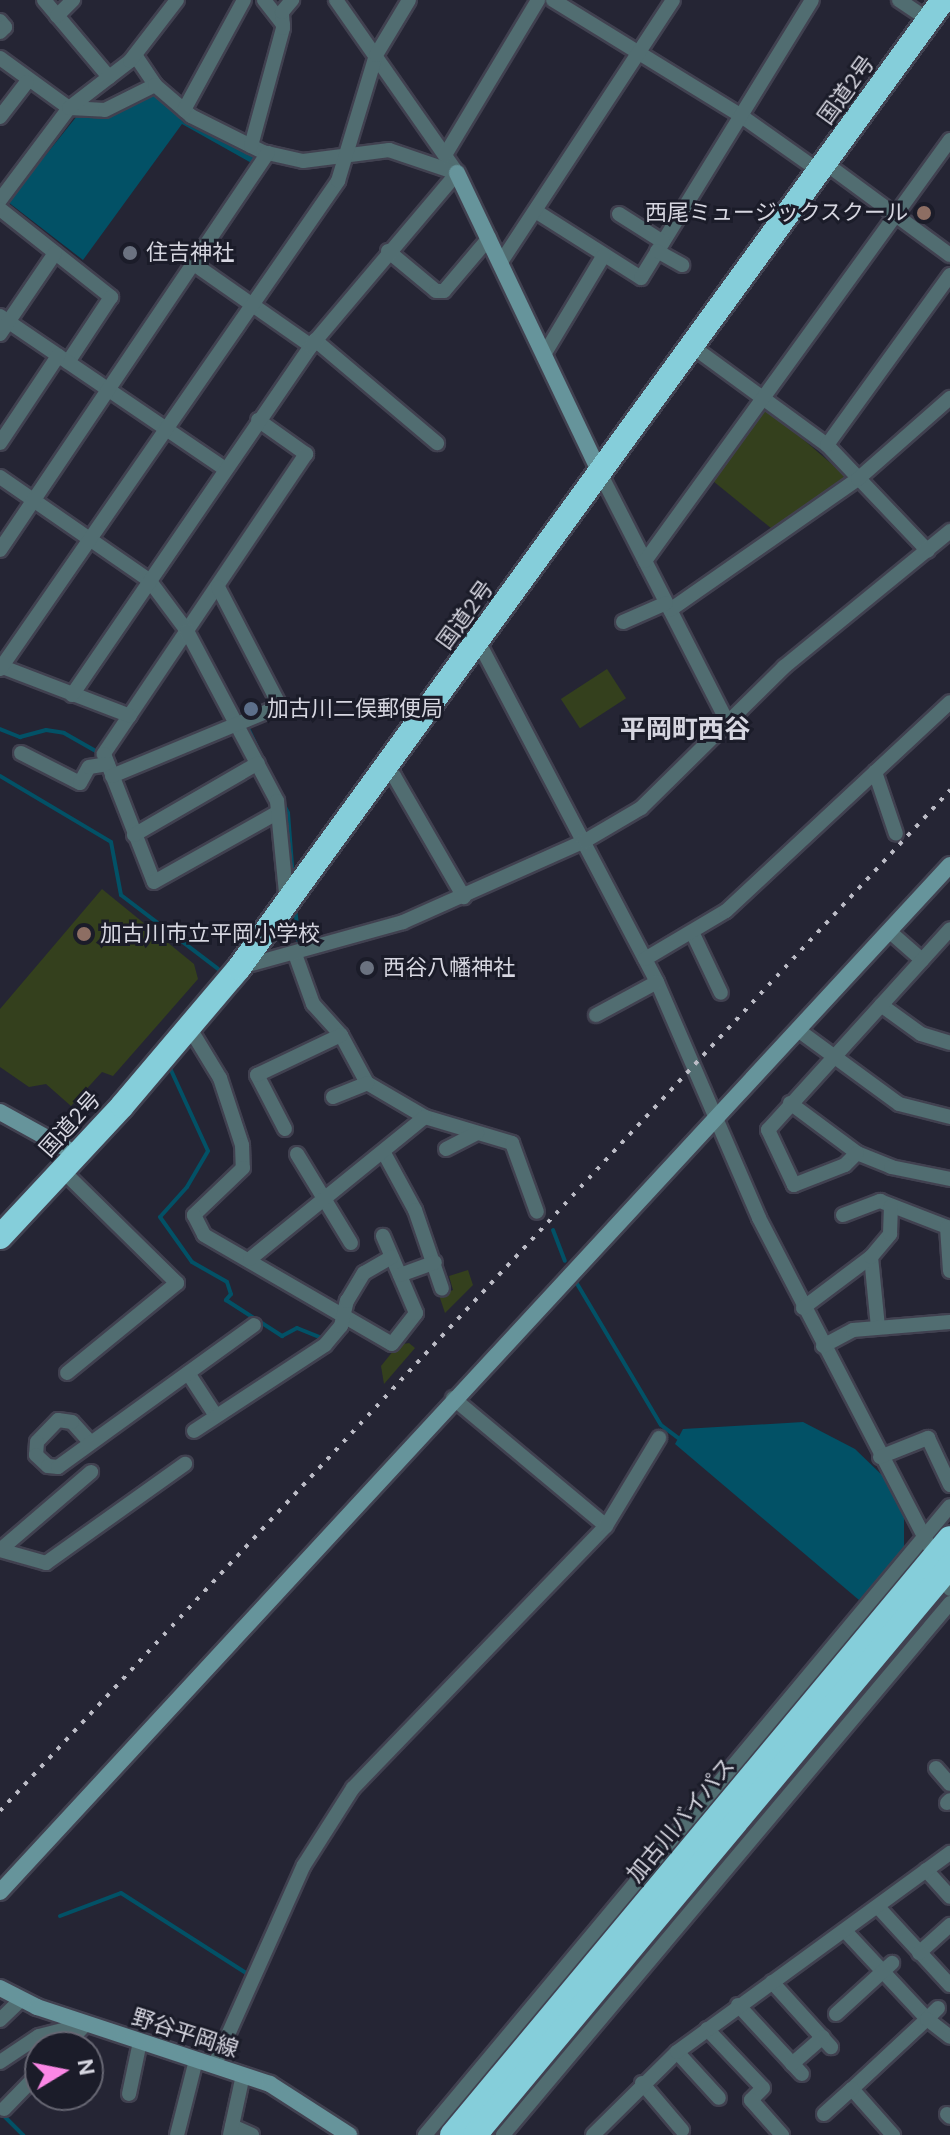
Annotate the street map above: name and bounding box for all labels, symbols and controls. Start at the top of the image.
street label: 国道2号 [812,50,880,130]
place label: 西尾ミュージックスクール [644,200,908,226]
marker: 西尾ミュージックスクール [915,204,933,222]
place label: 住吉神社 [146,240,234,266]
marker: 住吉神社 [121,244,139,262]
street label: 国道2号 [431,575,499,655]
place label: 加古川二俣郵便局 [267,696,443,722]
marker: 加古川二俣郵便局 [242,700,260,718]
district label: 平岡町西谷 [620,714,750,746]
place label: 加古川市立平岡小学校 [100,921,320,947]
marker: 加古川市立平岡小学校 [75,925,93,943]
place label: 西谷八幡神社 [383,955,515,981]
marker: 西谷八幡神社 [358,959,376,977]
street label: 国道2号 [34,1086,106,1162]
street label: 加古川バイパス [621,1753,741,1887]
street label: 野谷平岡線 [129,2003,241,2063]
north arrow [24,2031,104,2111]
text: N [70,2057,102,2078]

